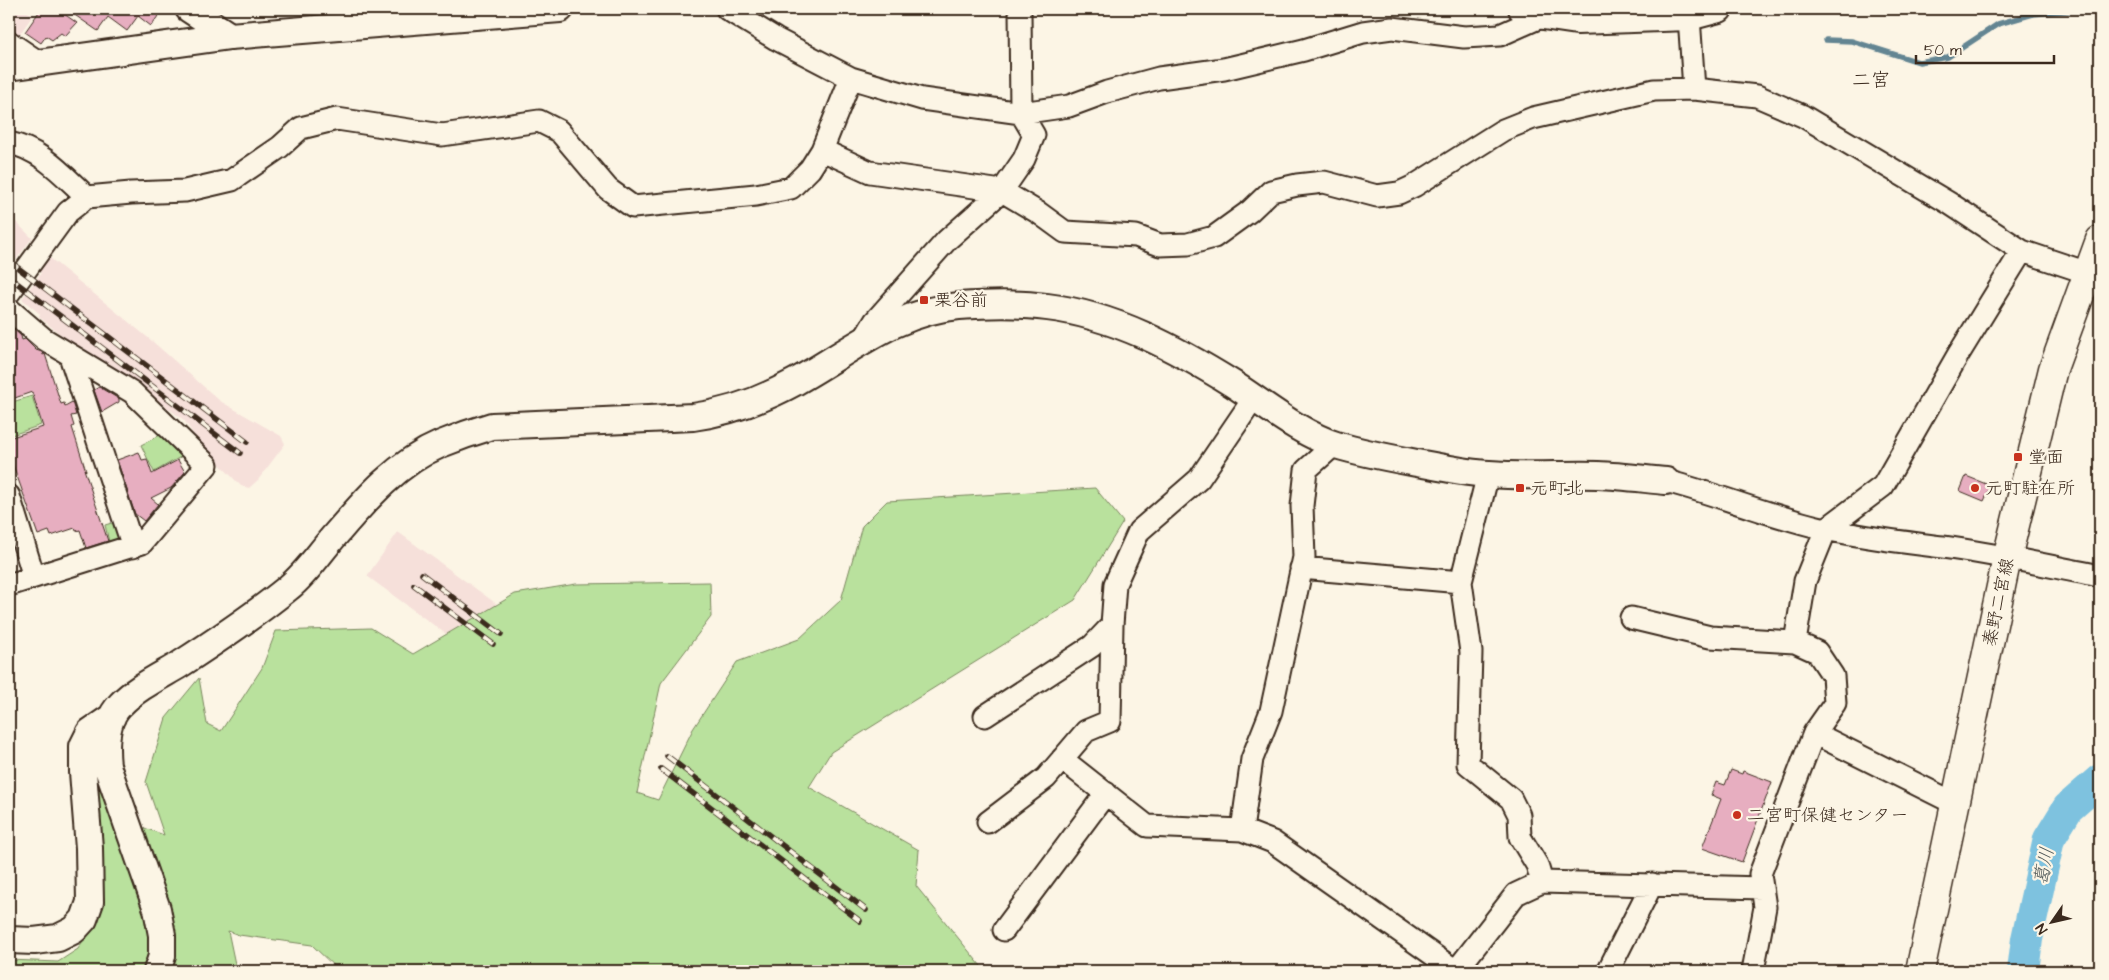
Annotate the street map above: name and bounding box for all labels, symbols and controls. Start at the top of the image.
scale bar [1916,32,2054,64]
text: 50 m [1924,40,1962,61]
district label: 二宮 [1852,67,1890,94]
place label: 栗谷前 [934,288,988,313]
marker: 栗谷前 [918,294,930,306]
place label: 堂面 [2028,445,2064,470]
marker: 堂面 [2012,451,2024,463]
place label: 元町北 [1530,476,1584,501]
place label: 元町駐在所 [1985,476,2075,501]
marker: 元町北 [1514,482,1526,494]
marker: 元町駐在所 [1969,482,1981,494]
street label: 秦野二宮線 [1977,555,2020,649]
place label: 二宮町保健センター [1747,803,1908,828]
marker: 二宮町保健センター [1731,809,1743,821]
water label: 葛川 [2028,845,2061,888]
north arrow [2026,898,2076,948]
text: N [2031,919,2053,938]

